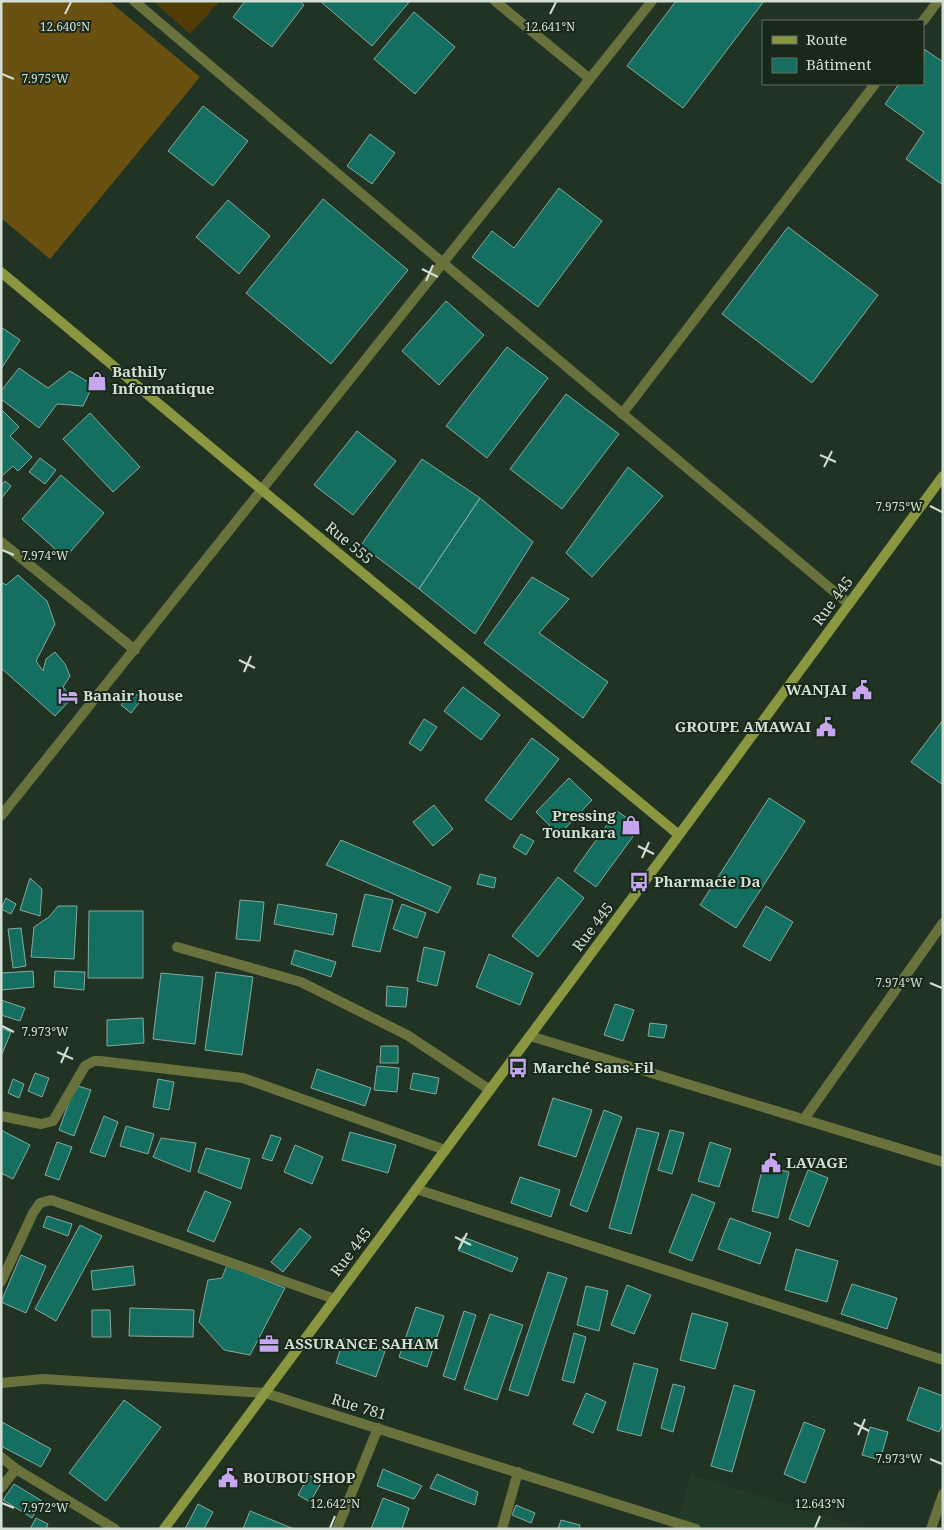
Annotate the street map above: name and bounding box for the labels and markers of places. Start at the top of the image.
place label: Bathily Informatique [112,361,215,398]
shop icon: Bathily Informatique [86,370,108,392]
place label: WANJAI [786,679,847,699]
public building icon: WANJAI [851,679,873,701]
hotel icon: Banair house [57,685,79,707]
place label: Banair house [83,685,183,705]
place label: GROUPE AMAWAI [675,716,811,736]
public building icon: GROUPE AMAWAI [815,716,837,738]
place label: Pressing Tounkara [542,805,617,842]
shop icon: Pressing Tounkara [620,814,642,836]
bus stop icon: Pharmacie Da [628,871,650,893]
place label: Pharmacie Da [654,871,760,891]
bus stop icon: Marché Sans-Fil [507,1057,529,1079]
place label: Marché Sans-Fil [533,1057,655,1077]
public building icon: LAVAGE [760,1152,782,1174]
place label: LAVAGE [786,1152,848,1172]
office icon: ASSURANCE SAHAM [258,1333,280,1355]
place label: ASSURANCE SAHAM [284,1333,439,1353]
public building icon: BOUBOU SHOP [217,1467,239,1489]
place label: BOUBOU SHOP [243,1467,356,1487]

